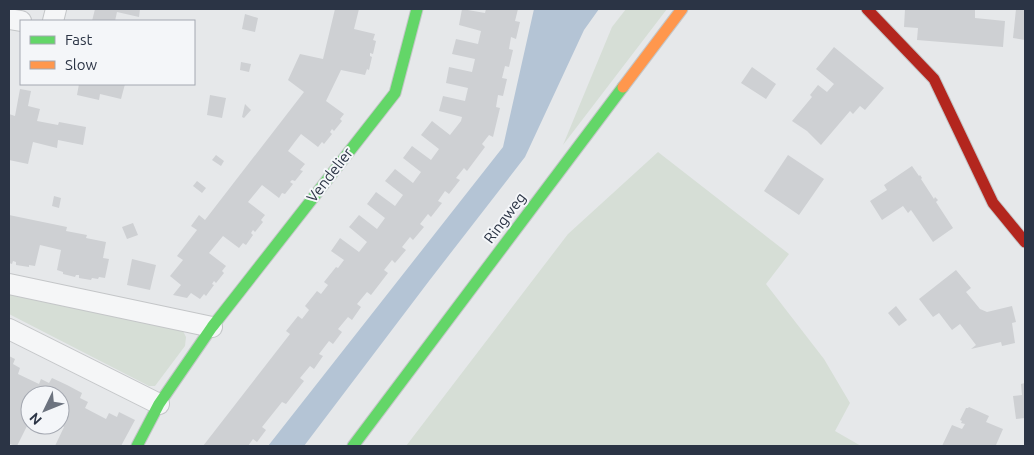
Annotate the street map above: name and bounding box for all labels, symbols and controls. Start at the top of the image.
legend [20,20,195,85]
text: Fast [65,31,93,48]
text: Slow [65,56,98,73]
street label: Vendelier [303,144,356,205]
street label: Ringweg [480,189,529,246]
north arrow [20,385,70,435]
text: N [26,410,45,428]

